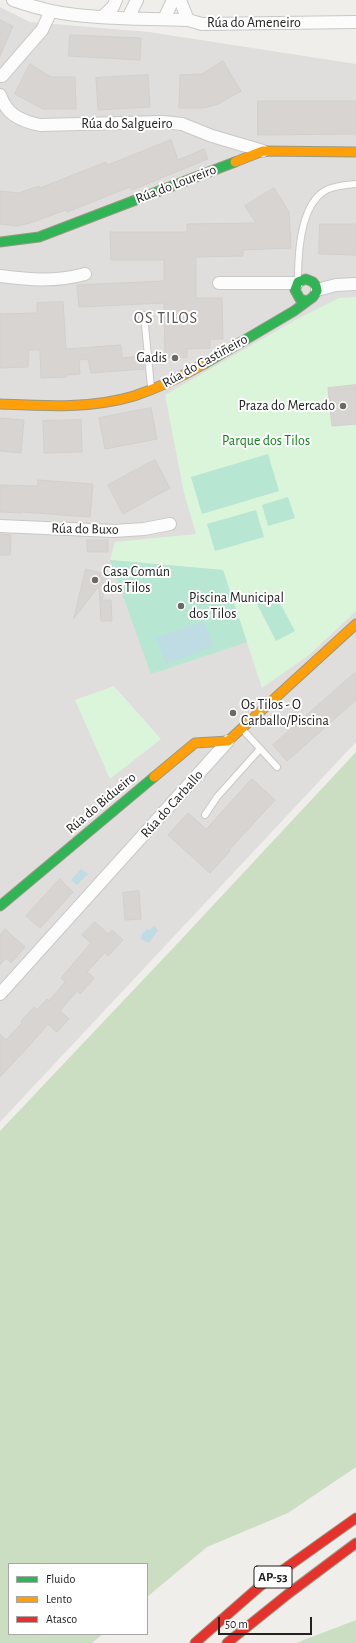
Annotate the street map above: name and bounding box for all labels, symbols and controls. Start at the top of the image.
street label: Rúa do Ameneiro [207,15,301,31]
street label: Rúa do Salgueiro [81,116,173,132]
street label: Rúa do Loureiro [133,161,219,207]
district label: OS TILOS [134,308,198,328]
street label: Rúa do Castiñeiro [159,331,251,391]
place label: Gadis [136,350,167,366]
marker: Gadis [170,353,180,363]
place label: Praza do Mercado [239,398,335,414]
marker: Praza do Mercado [338,401,348,411]
park label: Parque dos Tilos [222,433,310,449]
street label: Rúa do Buxo [51,520,119,538]
place label: Casa Común dos Tilos [103,564,170,596]
marker: Casa Común dos Tilos [90,575,100,585]
place label: Piscina Municipal dos Tilos [189,590,284,622]
marker: Piscina Municipal dos Tilos [176,601,186,611]
place label: Os Tilos - O Carballo/Piscina [241,697,329,730]
marker: Os Tilos - O Carballo/Piscina [228,708,238,718]
street label: Rúa do Carballo [137,767,207,841]
street label: Rúa do Bidueiro [63,769,139,837]
legend [8,1563,148,1635]
road number: AP-53 [254,1566,292,1588]
text: Fluido [46,1573,75,1585]
text: Lento [46,1593,72,1605]
scale bar [220,1609,314,1635]
text: Atasco [46,1613,77,1625]
text: 50 m [225,1618,248,1630]

